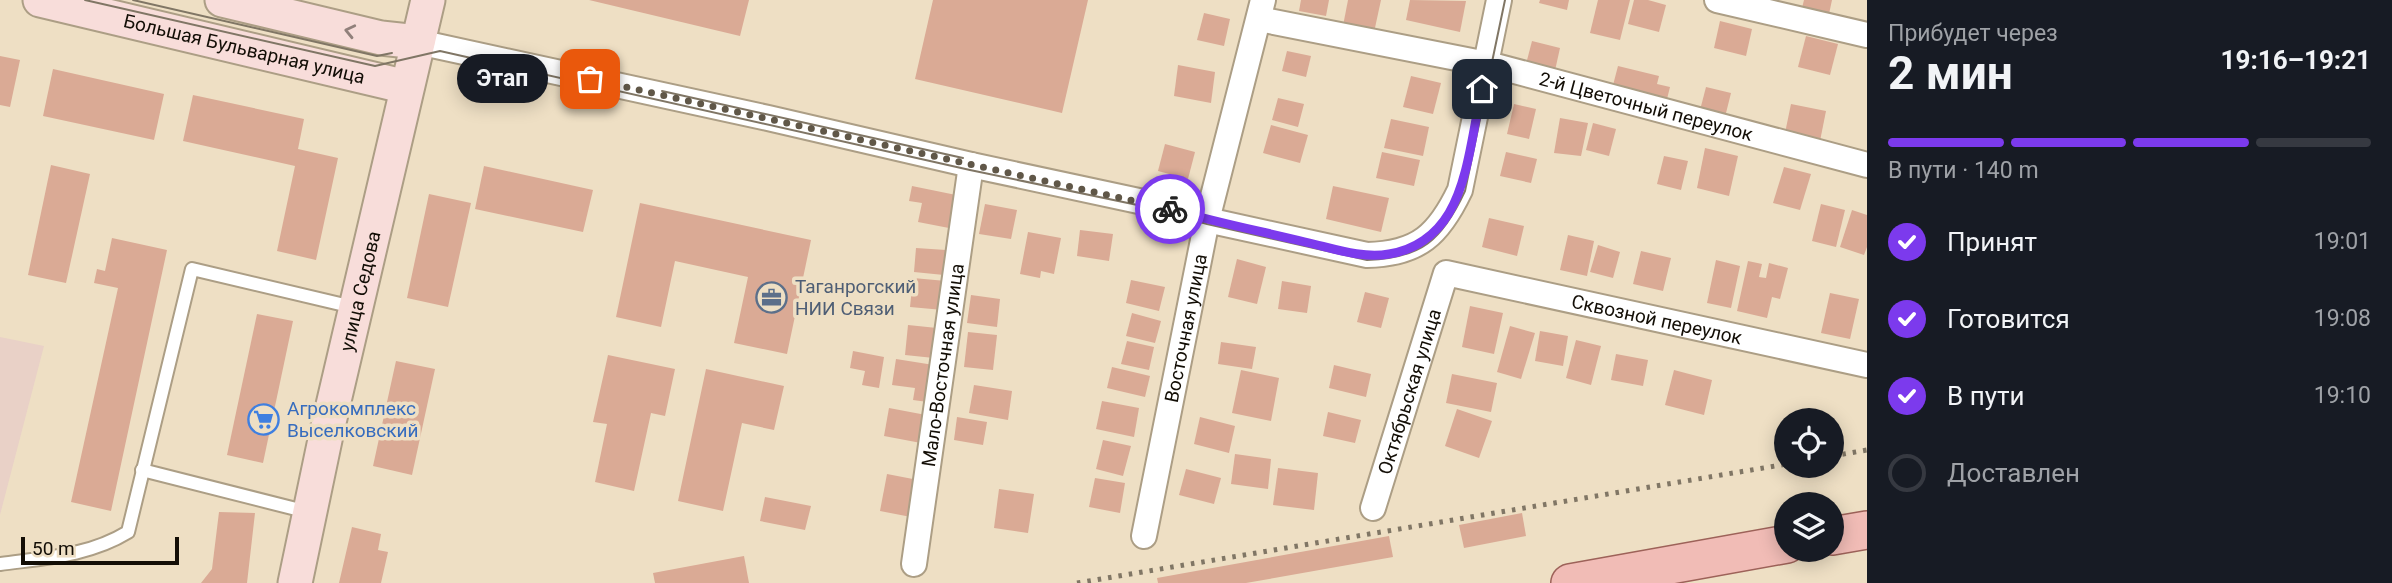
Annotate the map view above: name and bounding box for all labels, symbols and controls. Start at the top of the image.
street label: Большая Бульварная улица [121,9,367,89]
text: Прибудет через [1888,20,2058,47]
one-way arrow [344,25,356,39]
text: 19:16–19:21 [2221,45,2371,75]
text: 2 мин [1888,46,2013,100]
pin [560,49,620,109]
callout: Этап [457,55,548,104]
pin [1452,59,1512,119]
icon: bag [571,60,609,98]
text: Этап [477,65,528,92]
street label: 2-й Цветочный переулок [1537,67,1756,146]
icon: home [1463,70,1501,108]
text: В пути · 140 m [1888,157,2039,184]
courier [1135,174,1205,244]
icon: bike [1151,190,1189,228]
icon: check [1888,223,1926,261]
text: Принят [1947,227,2037,257]
text: 19:01 [2314,228,2371,255]
street label: улица Седова [335,229,385,354]
street label: Восточная улица [1160,252,1212,405]
street label: Мало-Восточная улица [917,262,969,468]
place label: Таганрогский НИИ Связи [795,275,916,320]
office icon: Таганрогский НИИ Связи [755,280,789,314]
street label: Сквозной переулок [1569,290,1745,350]
icon: check [1888,300,1926,338]
text: Готовится [1947,304,2070,334]
text: 19:08 [2314,305,2371,332]
street label: Октябрьская улица [1373,306,1446,477]
icon: check [1888,377,1926,415]
text: В пути [1947,381,2024,411]
text: 19:10 [2314,382,2371,409]
place label: Агрокомплекс Выселковский [287,397,419,442]
supermarket icon: Агрокомплекс Выселковский [247,402,281,436]
map controls [1774,408,1844,562]
button: locate [1774,408,1844,478]
text: Доставлен [1947,458,2080,488]
button: layers [1774,492,1844,562]
scale bar [21,534,178,566]
text: 50 m [32,537,75,560]

